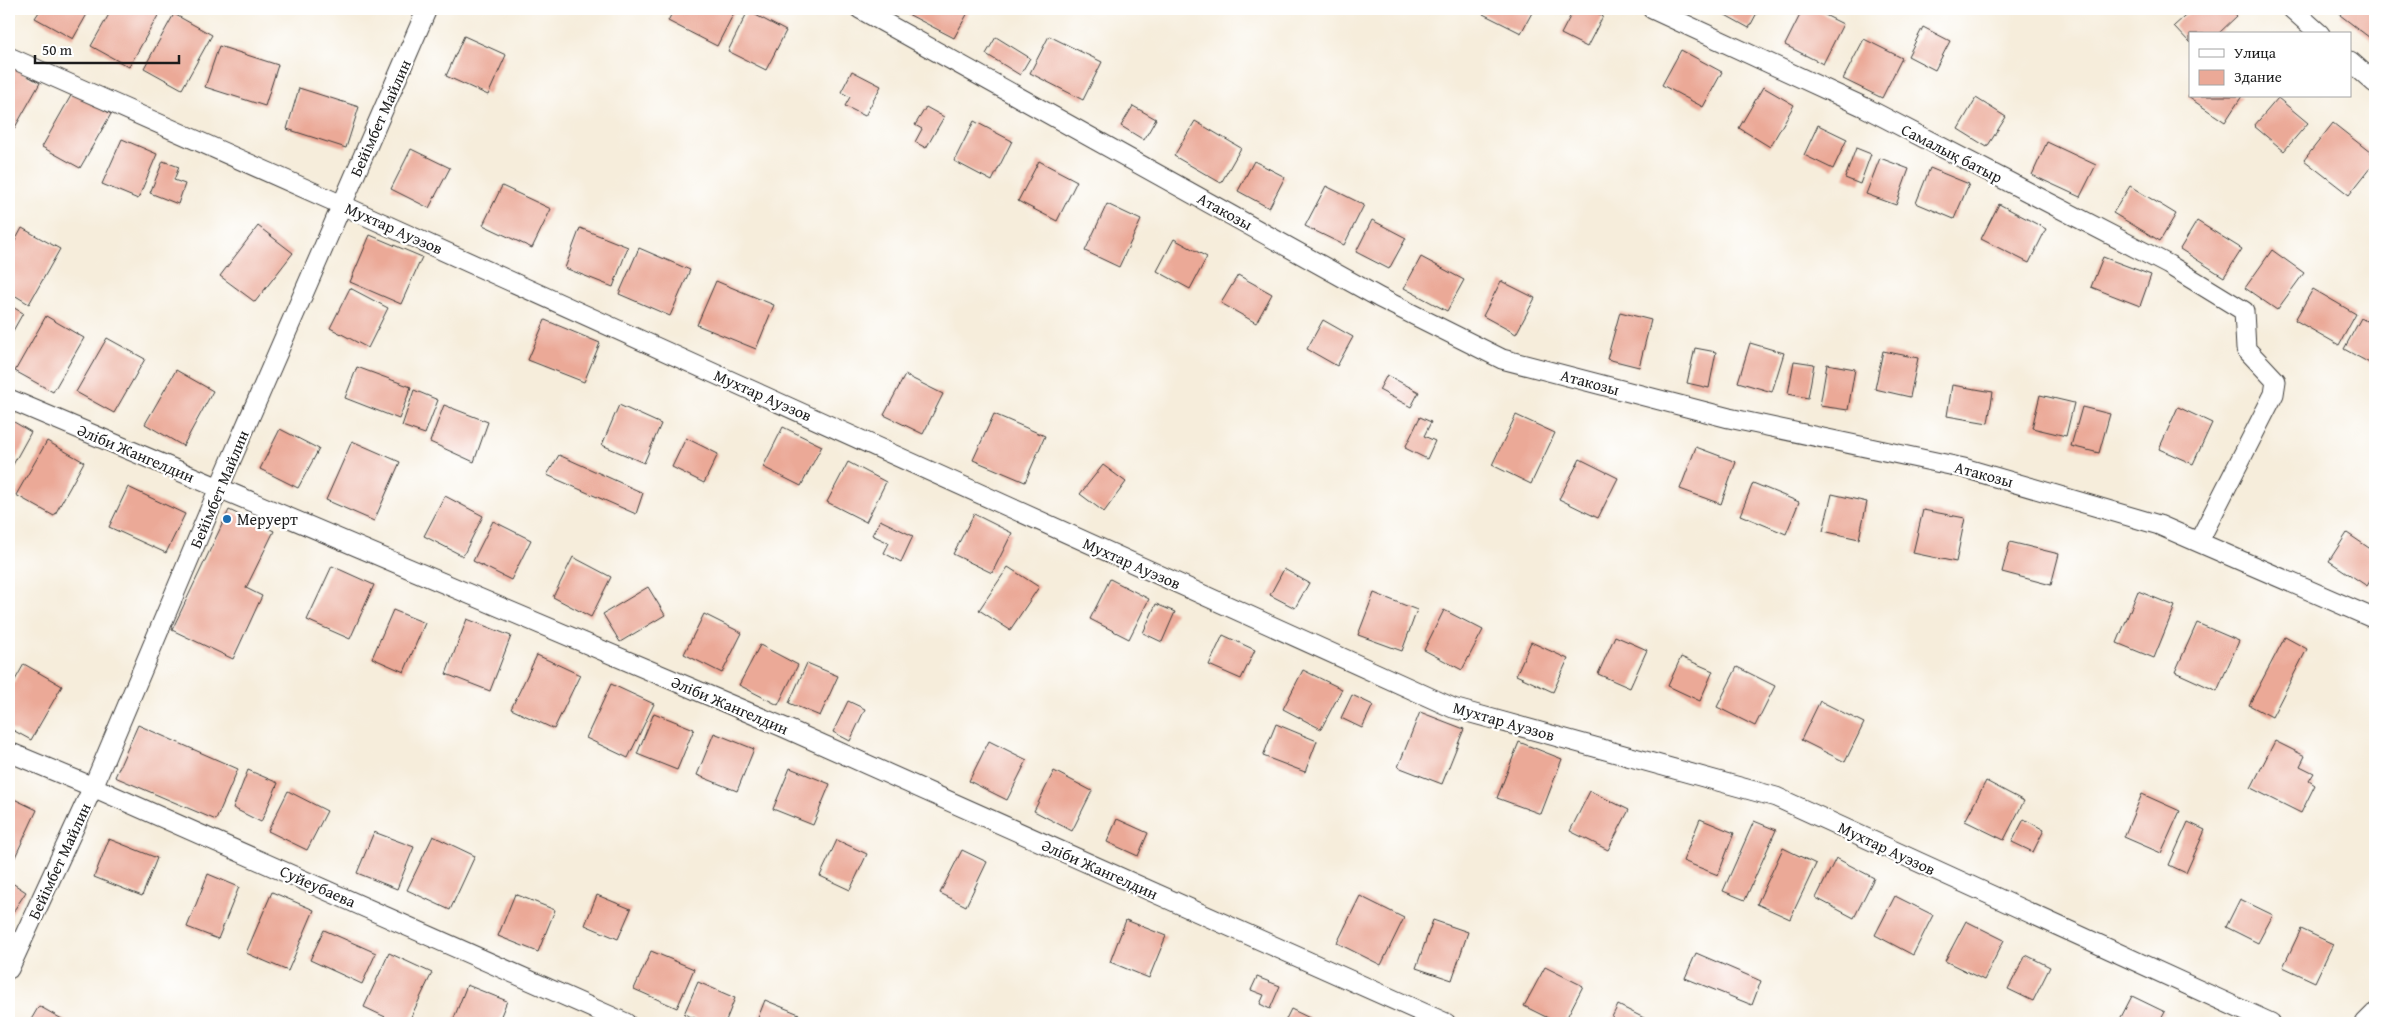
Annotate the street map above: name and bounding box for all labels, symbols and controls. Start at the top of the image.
scale bar [35,32,179,64]
legend [2189,32,2352,98]
text: 50 m [42,39,73,60]
text: Улица [2234,42,2277,63]
street label: Бейімбет Майлин [343,55,417,181]
text: Здание [2234,66,2282,87]
street label: Самалық батыр [1897,117,2007,189]
street label: Атакозы [1193,186,1257,236]
street label: Мухтар Ауэзов [341,196,447,260]
street label: Мухтар Ауэзов [710,363,816,427]
street label: Атакозы [1558,363,1622,401]
street label: Әліби Жангелдин [74,418,198,488]
street label: Бейімбет Майлин [183,426,255,552]
street label: Атакозы [1952,455,2016,493]
place label: Меруерт [237,507,298,531]
marker: Меруерт [221,513,233,525]
street label: Мухтар Ауэзов [1079,531,1185,595]
street label: Әліби Жангелдин [668,670,792,740]
street label: Мухтар Ауэзов [1450,695,1558,747]
street label: Бейімбет Майлин [21,799,97,923]
street label: Мухтар Ауэзов [1835,815,1940,881]
street label: Әліби Жангелдин [1038,833,1162,905]
street label: Суйеубаева [276,859,360,914]

